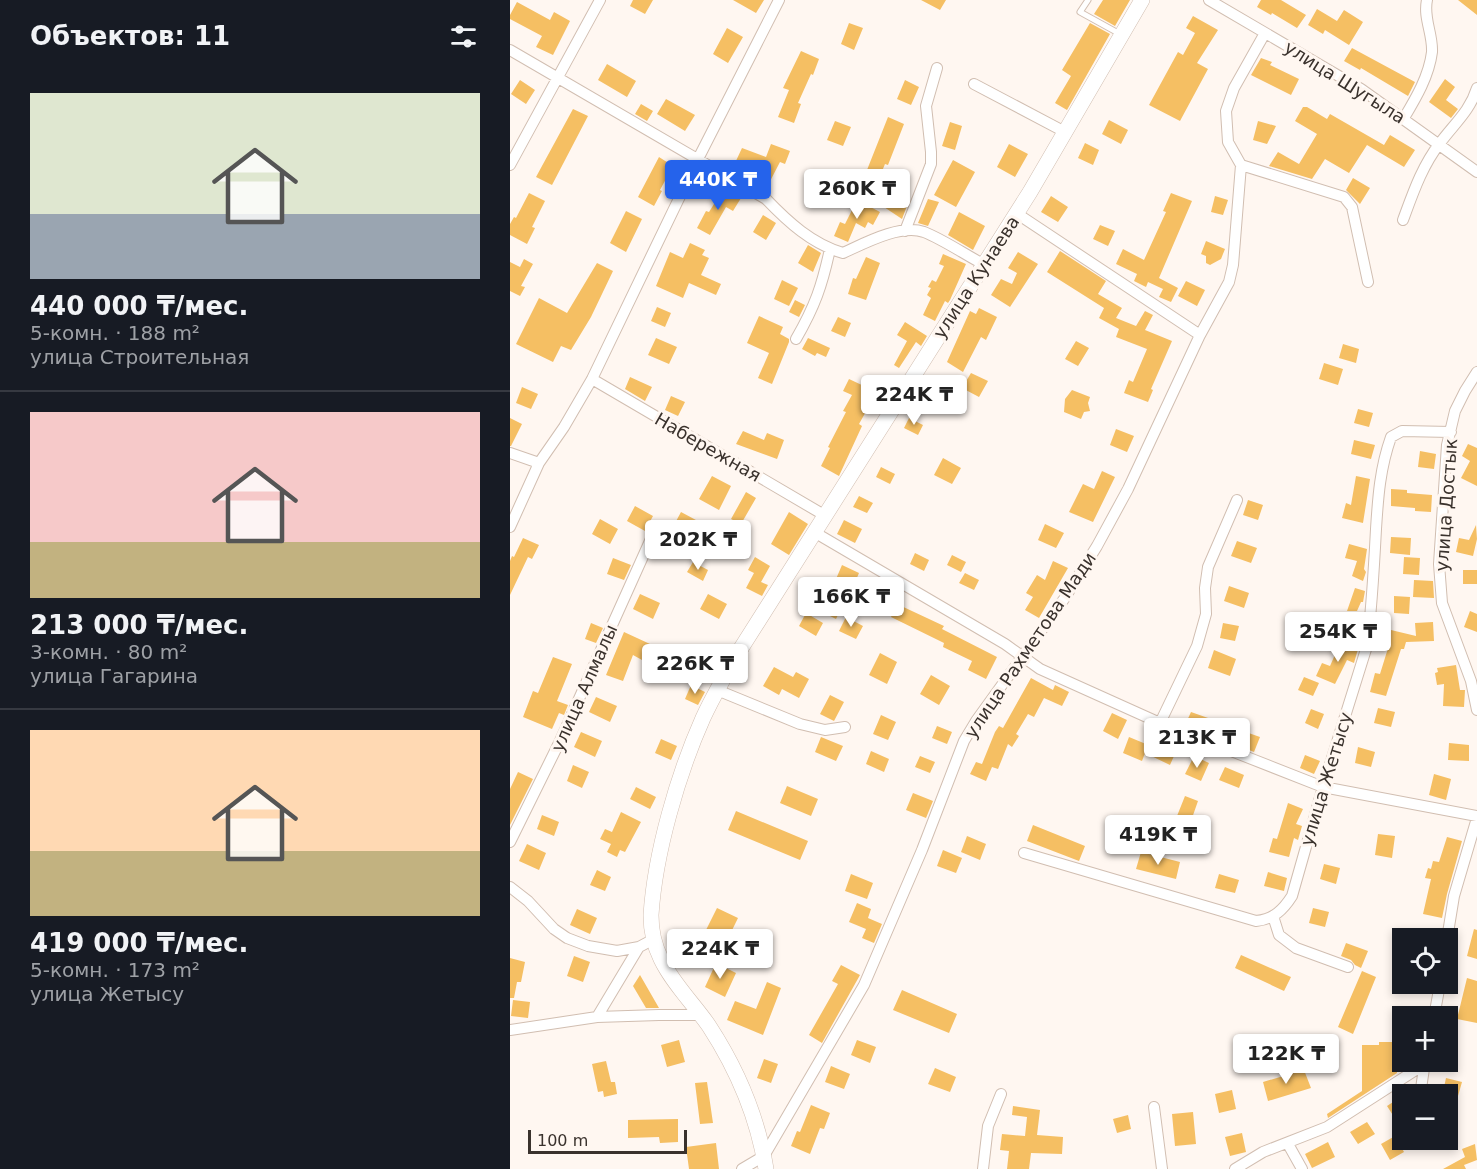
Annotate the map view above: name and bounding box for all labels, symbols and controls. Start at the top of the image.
icon: filters [447,20,480,53]
text: Объектов: 11 [30,21,230,51]
street label: улица Шугыла [1281,36,1409,128]
icon: home [201,132,309,240]
pin: 440K ₸ [669,160,767,211]
text: 440K ₸ [679,167,757,191]
pin: 260K ₸ [808,169,906,220]
text: 260K ₸ [818,176,896,200]
street label: улица Кунаева [929,212,1023,342]
text: 440 000 ₸/мес. [30,291,248,321]
text: 5-комн. · 188 m² [30,321,200,345]
text: улица Строительная [30,345,249,369]
pin: 224K ₸ [865,375,963,426]
text: 224K ₸ [875,382,953,406]
street label: Набережная [651,408,765,486]
street label: улица Достык [1431,438,1461,572]
icon: home [201,451,309,559]
pin: 202K ₸ [649,520,747,571]
text: 202K ₸ [659,527,737,551]
street label: улица Рахметова Мади [960,548,1100,742]
pin: 166K ₸ [802,577,900,628]
text: 166K ₸ [812,584,890,608]
text: 213 000 ₸/мес. [30,610,248,640]
pin: 254K ₸ [1289,612,1387,663]
text: 254K ₸ [1299,619,1377,643]
street label: улица Алмалы [547,621,621,755]
text: 3-комн. · 80 m² [30,640,187,664]
pin: 226K ₸ [646,644,744,695]
text: 226K ₸ [656,651,734,675]
text: улица Гагарина [30,664,198,688]
street label: улица Жетысу [1296,709,1356,848]
pin: 213K ₸ [1148,718,1246,769]
text: 213K ₸ [1158,725,1236,749]
icon: home [201,769,309,877]
pin: 419K ₸ [1109,815,1207,866]
text: 419K ₸ [1119,822,1197,846]
text: 419 000 ₸/мес. [30,928,248,958]
map controls [1392,928,1458,1150]
button: locate [1392,928,1458,994]
pin: 224K ₸ [671,929,769,980]
text: 224K ₸ [681,936,759,960]
text: 5-комн. · 173 m² [30,958,200,982]
text: улица Жетысу [30,982,184,1006]
button: + [1392,1006,1458,1072]
pin: 122K ₸ [1237,1034,1335,1085]
text: 122K ₸ [1247,1041,1325,1065]
button: − [1392,1084,1458,1150]
scale bar [528,1127,687,1154]
text: 100 m [537,1131,588,1150]

